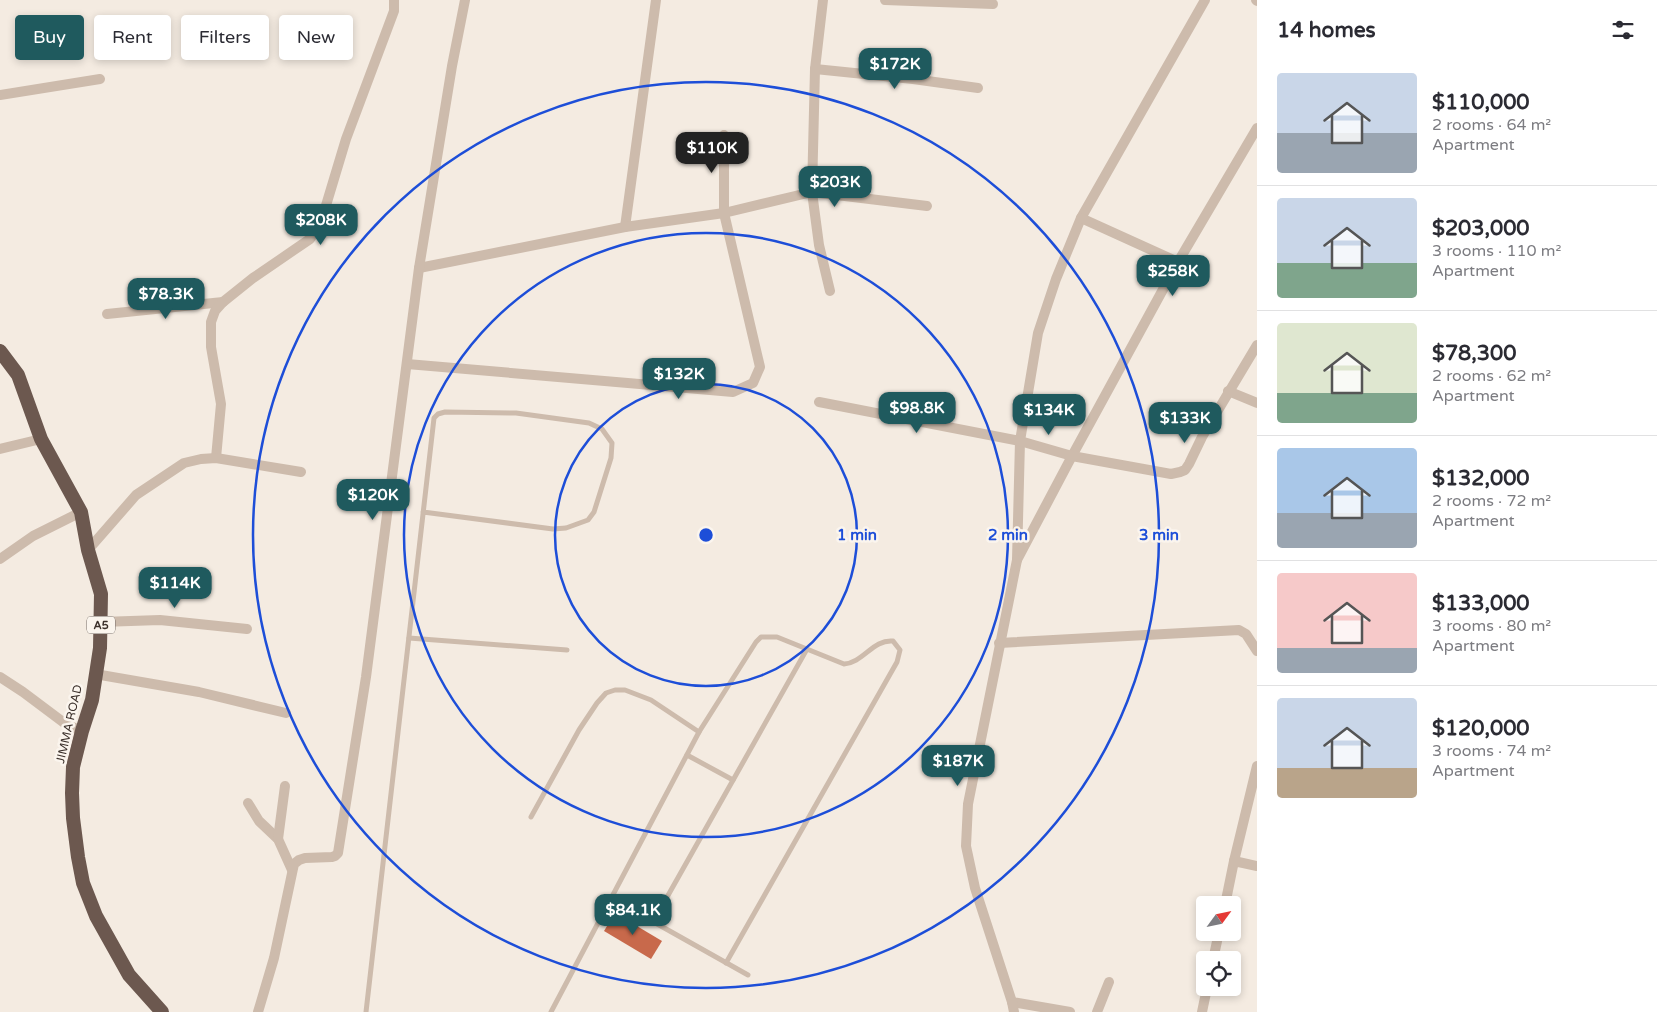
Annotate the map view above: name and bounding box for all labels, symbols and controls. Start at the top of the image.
chip: Buy [15,15,84,60]
chip: Rent [94,15,171,60]
chip: Filters [181,15,269,60]
chip: New [279,15,353,60]
icon: filters [1609,16,1637,44]
text: 14 homes [1277,18,1376,43]
pin: $172K [860,48,930,90]
text: $172K [870,54,920,74]
text: $110,000 [1432,90,1530,115]
icon: home [1317,93,1377,153]
text: 2 rooms · 64 m² [1432,115,1551,135]
pin: $110K [677,132,747,174]
text: Apartment [1432,135,1515,155]
text: $110K [687,138,737,158]
pin: $203K [800,166,870,208]
text: $203K [810,172,860,192]
pin: $208K [286,204,356,246]
text: $208K [296,210,346,230]
text: $203,000 [1432,216,1530,241]
icon: home [1317,218,1377,278]
text: 3 rooms · 110 m² [1432,241,1561,261]
pin: $258K [1138,254,1208,297]
text: $258K [1148,261,1198,281]
text: Apartment [1432,261,1515,281]
pin: $78.3K [125,278,207,320]
text: $78.3K [139,284,193,304]
text: $78,300 [1432,341,1516,366]
icon: home [1317,343,1377,403]
pin: $132K [644,358,714,400]
text: $132K [654,364,704,384]
text: 2 rooms · 62 m² [1432,366,1551,386]
text: Apartment [1432,386,1515,406]
pin: $98.8K [876,392,958,434]
pin: $134K [1014,394,1084,436]
text: $98.8K [890,398,944,418]
text: $134K [1024,400,1074,420]
pin: $133K [1150,402,1220,444]
text: $133K [1160,408,1210,428]
text: $132,000 [1432,466,1530,491]
icon: home [1317,468,1377,528]
pin: $120K [338,478,408,521]
text: $120K [348,485,398,505]
text: 2 rooms · 72 m² [1432,491,1551,511]
text: Apartment [1432,511,1515,531]
centre of rings [697,526,715,544]
text: 1 min [837,526,877,544]
text: 2 min [988,526,1028,544]
text: 3 min [1139,526,1179,544]
pin: $114K [140,566,210,609]
text: $114K [150,573,200,593]
text: $133,000 [1432,591,1530,616]
icon: home [1317,593,1377,653]
road number: A5 [87,616,115,634]
text: 3 rooms · 80 m² [1432,616,1551,636]
text: Apartment [1432,636,1515,656]
street label: JIMMA ROAD [53,683,85,765]
text: $120,000 [1432,716,1530,741]
icon: home [1317,718,1377,778]
text: 3 rooms · 74 m² [1432,741,1551,761]
pin: $187K [923,744,993,787]
text: $187K [933,751,983,771]
text: Apartment [1432,761,1515,781]
pin: $84.1K [592,894,674,936]
north arrow [1196,896,1241,941]
map controls [1196,896,1241,996]
text: $84.1K [606,900,660,920]
button: locate [1196,951,1241,996]

